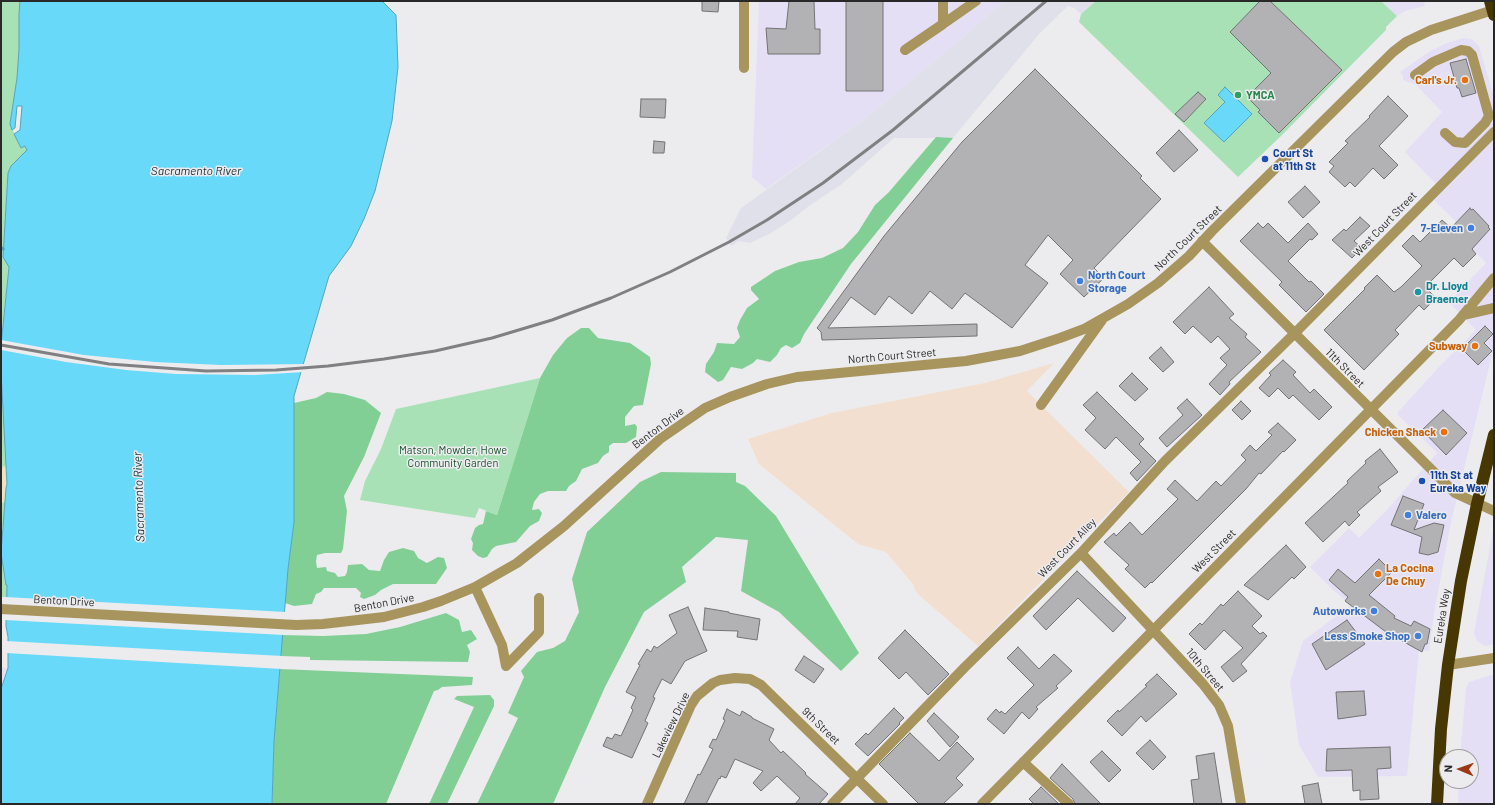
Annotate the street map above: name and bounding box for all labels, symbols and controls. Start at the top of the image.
place label: Carl's Jr. [1415,73,1457,87]
marker: Carl's Jr. [1460,75,1470,85]
place label: YMCA [1246,88,1275,102]
marker: YMCA [1233,90,1243,100]
place label: Court St at 11th St [1273,146,1316,172]
marker: Court St at 11th St [1260,154,1270,164]
water label: Sacramento River [151,164,241,178]
street label: West Court Street [1351,189,1419,259]
street label: North Court Street [1152,202,1224,274]
place label: 7-Eleven [1421,221,1463,235]
marker: 7-Eleven [1466,223,1476,233]
place label: North Court Storage [1088,268,1145,294]
marker: North Court Storage [1075,276,1085,286]
place label: Dr. Lloyd Braemer [1426,279,1468,305]
marker: Dr. Lloyd Braemer [1413,287,1423,297]
place label: Subway [1429,339,1467,353]
marker: Subway [1470,341,1480,351]
street label: North Court Street [847,346,937,366]
street label: 11th Street [1323,346,1367,390]
street label: Benton Drive [630,404,686,452]
place label: Chicken Shack [1365,425,1436,439]
marker: Chicken Shack [1439,427,1449,437]
park label: Matson, Mowder, Howe Community Garden [399,443,507,469]
water label: Sacramento River [130,452,148,542]
place label: 11th St at Eureka Way [1430,468,1486,494]
marker: 11th St at Eureka Way [1417,476,1427,486]
place label: Valero [1416,508,1447,522]
marker: Valero [1403,510,1413,520]
street label: West Court Alley [1035,515,1099,581]
street label: West Street [1189,526,1239,576]
place label: La Cocina De Chuy [1386,561,1434,587]
marker: La Cocina De Chuy [1373,569,1383,579]
street label: Eureka Way [1431,588,1453,644]
street label: Benton Drive [353,591,415,615]
street label: Benton Drive [33,593,95,609]
place label: Autoworks [1313,604,1366,618]
marker: Autoworks [1369,606,1379,616]
place label: Less Smoke Shop [1324,629,1410,643]
marker: Less Smoke Shop [1413,631,1423,641]
street label: 10th Street [1183,646,1227,694]
street label: Lakeview Drive [649,690,693,760]
street label: 9th Street [799,705,843,747]
north arrow [1439,749,1479,789]
text: N [1441,765,1454,772]

